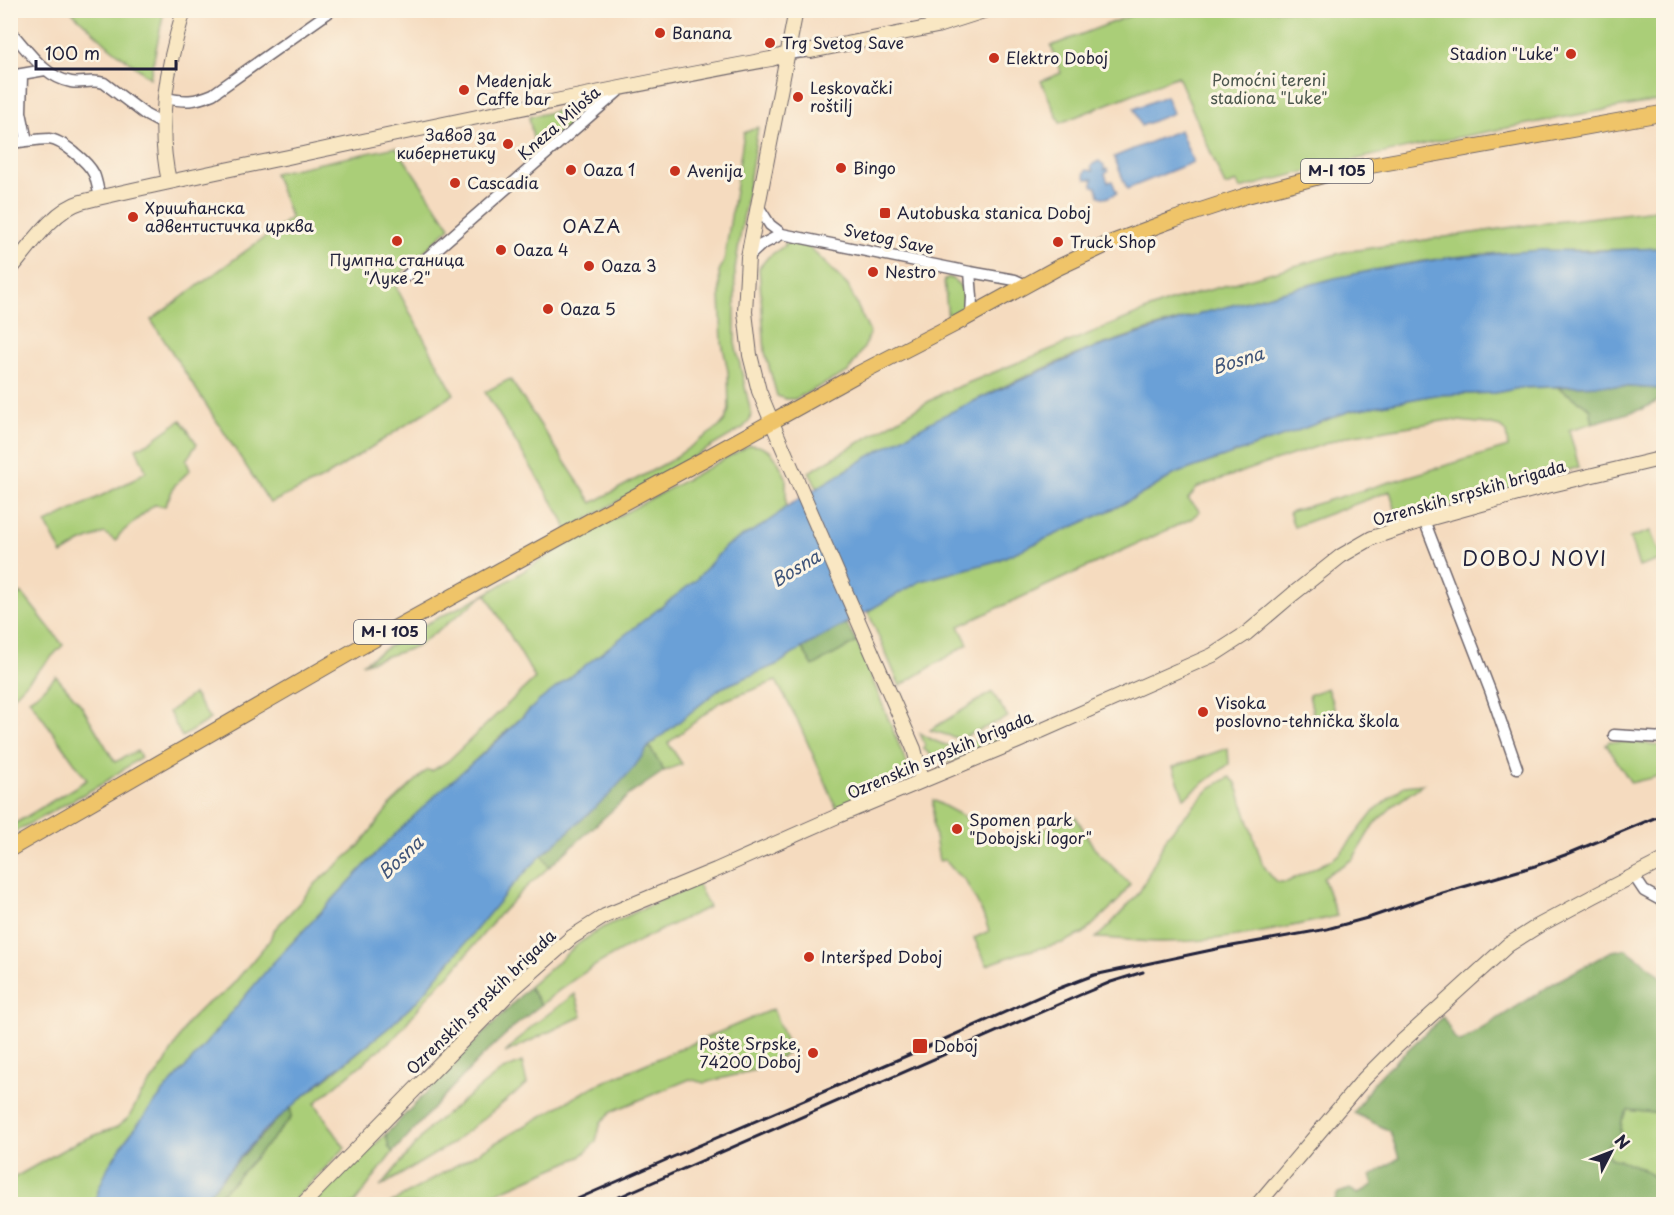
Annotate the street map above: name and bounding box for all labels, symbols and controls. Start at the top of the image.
place label: Banana [672,20,732,44]
marker: Banana [653,26,667,40]
place label: Trg Svetog Save [782,30,904,54]
scale bar [36,33,176,71]
marker: Trg Svetog Save [763,36,777,50]
text: 100 m [45,39,100,66]
place label: Stadion "Luke" [1449,41,1559,65]
place label: Elektro Doboj [1006,45,1108,69]
marker: Stadion "Luke" [1564,47,1578,61]
marker: Elektro Doboj [987,51,1001,65]
park label: Pomoćni tereni stadiona "Luke" [1210,67,1328,109]
place label: Medenjak Caffe bar [476,68,552,110]
place label: Leskovački roštilj [810,75,893,117]
street label: Kneza Miloša [512,80,605,165]
marker: Medenjak Caffe bar [457,83,471,97]
marker: Leskovački roštilj [791,90,805,104]
place label: Завод за кибернетику [396,122,496,164]
marker: Завод за кибернетику [501,137,515,151]
place label: Bingo [853,155,896,179]
place label: Oaza 1 [583,157,635,181]
place label: Avenija [687,158,743,182]
road number: M-I 105 [1301,159,1373,183]
marker: Bingo [834,161,848,175]
marker: Oaza 1 [564,163,578,177]
marker: Avenija [668,164,682,178]
place label: Cascadia [467,170,539,194]
marker: Cascadia [448,176,462,190]
place label: Хришћанска адвентистичка црква [145,195,314,237]
place label: Autobuska stanica Doboj [897,200,1091,224]
marker: Autobuska stanica Doboj [878,206,892,220]
marker: Хришћанска адвентистичка црква [126,210,140,224]
district label: OAZA [562,212,622,239]
street label: Svetog Save [842,217,937,259]
place label: Truck Shop [1070,229,1156,253]
marker: Пумпна станица "Луке 2" [390,234,404,248]
marker: Truck Shop [1051,235,1065,249]
place label: Oaza 4 [513,237,568,261]
marker: Oaza 4 [494,243,508,257]
place label: Пумпна станица "Луке 2" [330,247,464,289]
place label: Oaza 3 [601,253,656,277]
marker: Oaza 3 [582,259,596,273]
place label: Nestro [885,259,936,283]
marker: Nestro [866,265,880,279]
place label: Oaza 5 [560,296,616,320]
marker: Oaza 5 [541,302,555,316]
water label: Bosna [1208,339,1267,380]
street label: Ozrenskih srpskih brigada [1369,453,1568,531]
water label: Bosna [766,542,825,593]
district label: DOBOJ NOVI [1462,543,1608,573]
road number: M-I 105 [354,620,426,644]
place label: Visoka poslovno-tehnička škola [1215,690,1399,732]
street label: Ozrenskih srpskih brigada [843,704,1036,804]
marker: Visoka poslovno-tehnička škola [1196,705,1210,719]
place label: Spomen park "Dobojski logor" [969,807,1092,849]
marker: Spomen park "Dobojski logor" [950,822,964,836]
water label: Bosna [372,829,429,885]
street label: Ozrenskih srpskih brigada [400,923,561,1079]
place label: Interšped Doboj [821,944,942,968]
marker: Interšped Doboj [802,950,816,964]
place label: Pošte Srpske, 74200 Doboj [699,1031,801,1073]
place label: Doboj [934,1033,978,1057]
marker: Doboj [911,1037,929,1055]
marker: Pošte Srpske, 74200 Doboj [806,1046,820,1060]
north arrow [1581,1122,1641,1182]
text: N [1610,1129,1636,1154]

